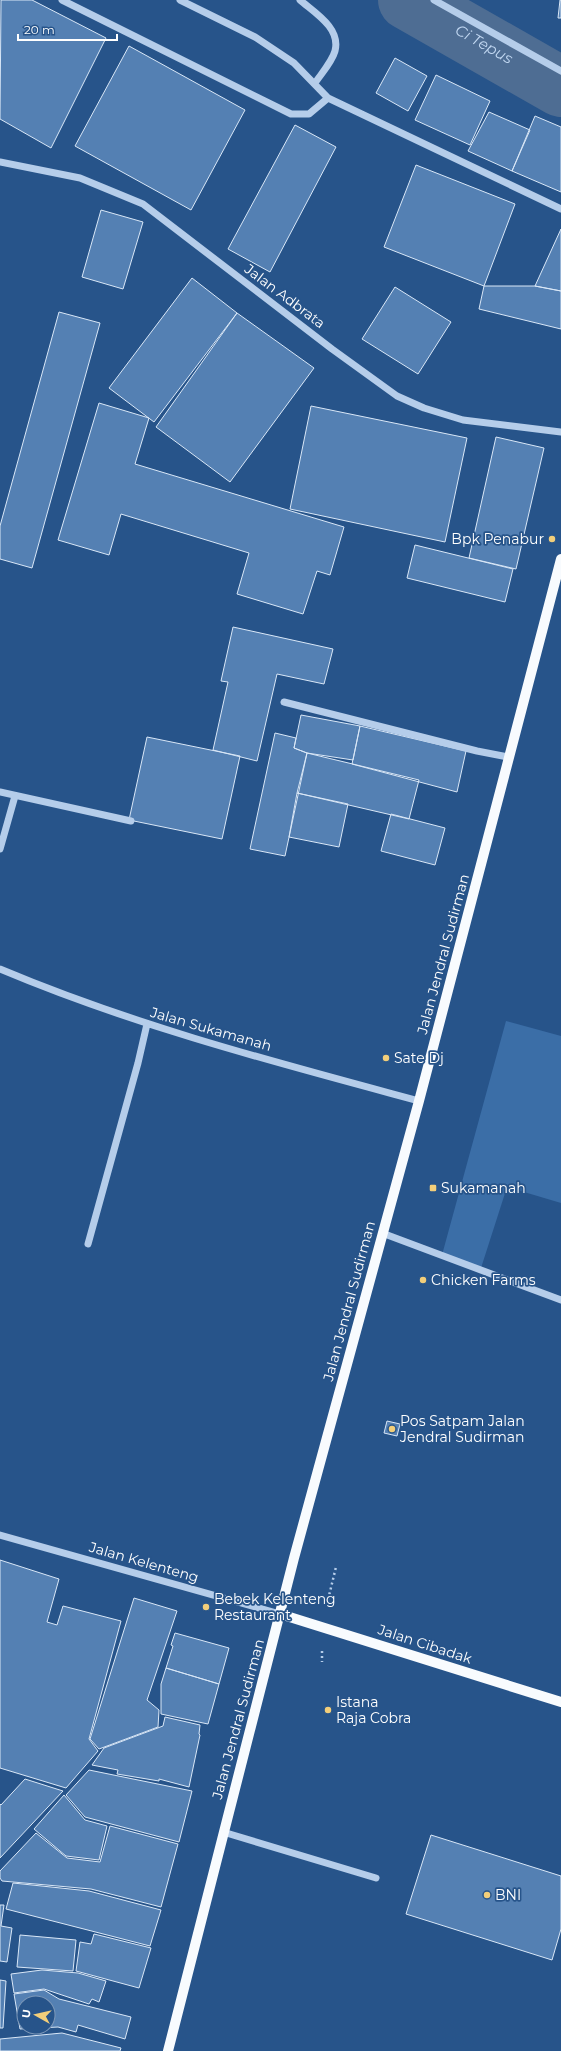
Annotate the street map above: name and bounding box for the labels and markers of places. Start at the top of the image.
place label: Bpk Penabur [451,530,544,548]
marker: Bpk Penabur [547,534,557,544]
place label: Sate Dj [394,1049,444,1067]
marker: Sate Dj [381,1053,391,1063]
place label: Sukamanah [441,1179,526,1197]
marker: Sukamanah [428,1183,438,1193]
place label: Chicken Farms [431,1271,536,1289]
marker: Chicken Farms [418,1275,428,1285]
place label: Pos Satpam Jalan Jendral Sudirman [399,1412,525,1446]
marker: Pos Satpam Jalan Jendral Sudirman [387,1424,397,1434]
place label: Bebek Kelenteng Restaurant [214,1590,336,1624]
marker: Bebek Kelenteng Restaurant [201,1602,211,1612]
place label: Istana Raja Cobra [336,1693,411,1727]
marker: Istana Raja Cobra [323,1705,333,1715]
place label: BNI [495,1886,521,1904]
marker: BNI [482,1890,492,1900]

